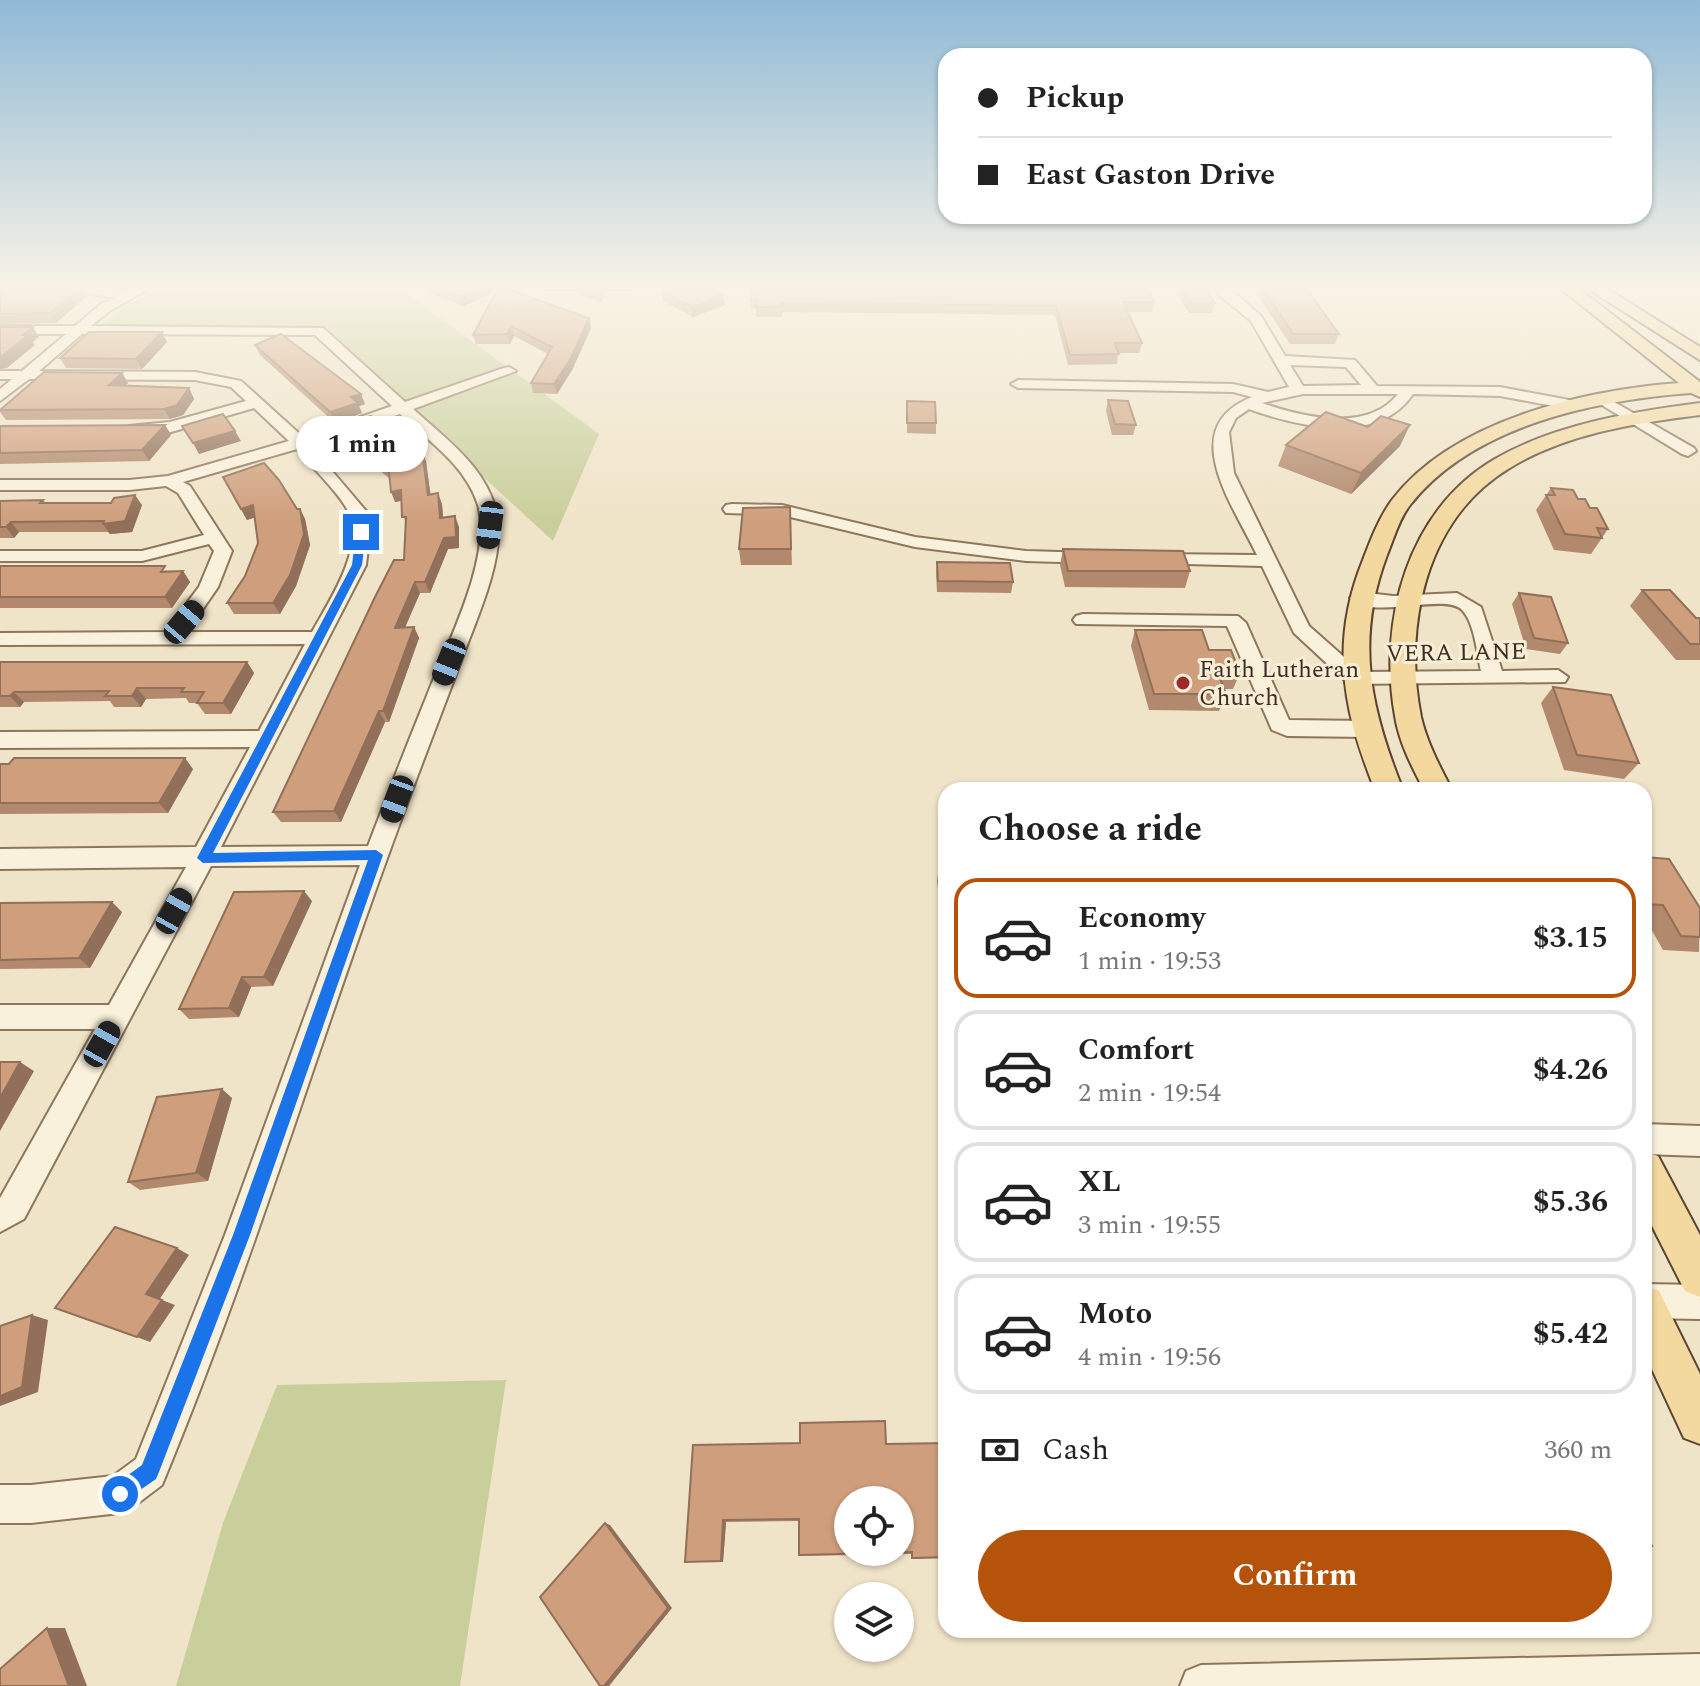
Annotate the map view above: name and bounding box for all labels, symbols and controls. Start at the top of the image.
text: Pickup [1026,75,1124,121]
text: East Gaston Drive [1026,152,1275,198]
callout: 1 min [295,416,427,472]
text: 1 min [327,424,397,464]
car [475,500,505,550]
route end [343,514,379,550]
car [159,596,209,648]
street label: VERA LANE [1385,634,1527,672]
car [429,635,469,689]
place label: Faith Lutheran Church [1199,652,1359,716]
marker: Faith Lutheran Church [1174,674,1192,692]
car [378,772,416,826]
text: Choose a ride [978,802,1202,857]
car [152,884,196,938]
text: Economy [1078,895,1205,941]
icon: car [982,902,1054,974]
text: $3.15 [1533,915,1608,961]
text: 1 min · 19:53 [1078,941,1221,981]
car [80,1017,124,1071]
text: Comfort [1078,1027,1194,1073]
icon: car [982,1034,1054,1106]
text: $4.26 [1533,1047,1608,1093]
text: 2 min · 19:54 [1078,1073,1221,1113]
text: XL [1078,1159,1121,1205]
icon: car [982,1166,1054,1238]
text: $5.36 [1533,1179,1608,1225]
text: 3 min · 19:55 [1078,1205,1221,1245]
text: Moto [1078,1291,1152,1337]
icon: car [982,1298,1054,1370]
text: $5.42 [1533,1311,1608,1357]
text: 4 min · 19:56 [1078,1337,1221,1377]
text: Cash [1042,1427,1109,1473]
icon: cash [978,1428,1022,1472]
text: 360 m [1544,1430,1612,1470]
route start [102,1476,138,1512]
map controls [834,1486,914,1662]
button: locate [834,1486,914,1566]
button: Confirm [978,1530,1612,1622]
button: layers [834,1582,914,1662]

